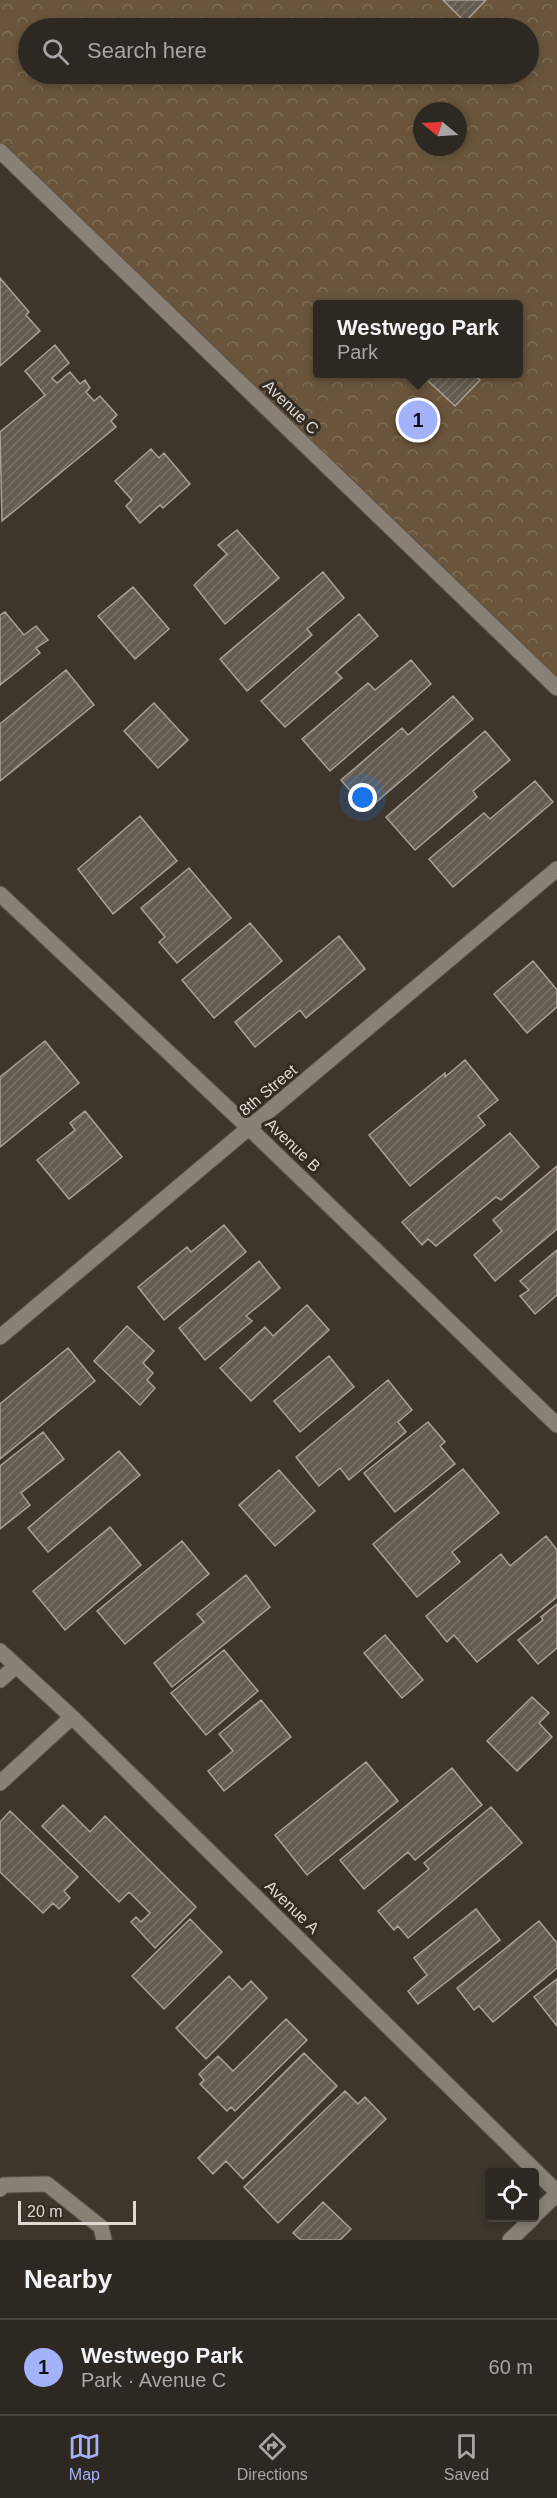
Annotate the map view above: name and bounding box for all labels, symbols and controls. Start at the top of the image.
search box [18,18,539,84]
icon: search [39,35,72,68]
text: Search here [87,38,207,63]
north arrow [413,102,467,156]
popup [313,300,523,378]
text: Westwego Park [337,315,499,340]
text: Park [337,341,378,363]
street label: Avenue C [260,377,322,437]
pin: 1 [398,398,438,442]
your location [348,783,377,812]
street label: 8th Street [236,1061,300,1119]
street label: Avenue B [262,1115,324,1175]
street label: Avenue A [262,1877,323,1937]
map controls [485,2168,539,2222]
button: locate [485,2168,539,2222]
scale bar [18,2198,136,2226]
text: 20 m [27,2203,63,2220]
text: Nearby [24,2264,112,2294]
text: Westwego Park [81,2343,243,2368]
text: 1 [38,2356,49,2378]
text: 60 m [489,2356,533,2378]
text: Park · Avenue C [81,2369,226,2391]
tab: Map [68,2430,101,2484]
tab: Directions [237,2430,308,2484]
tab: Saved [444,2430,489,2484]

